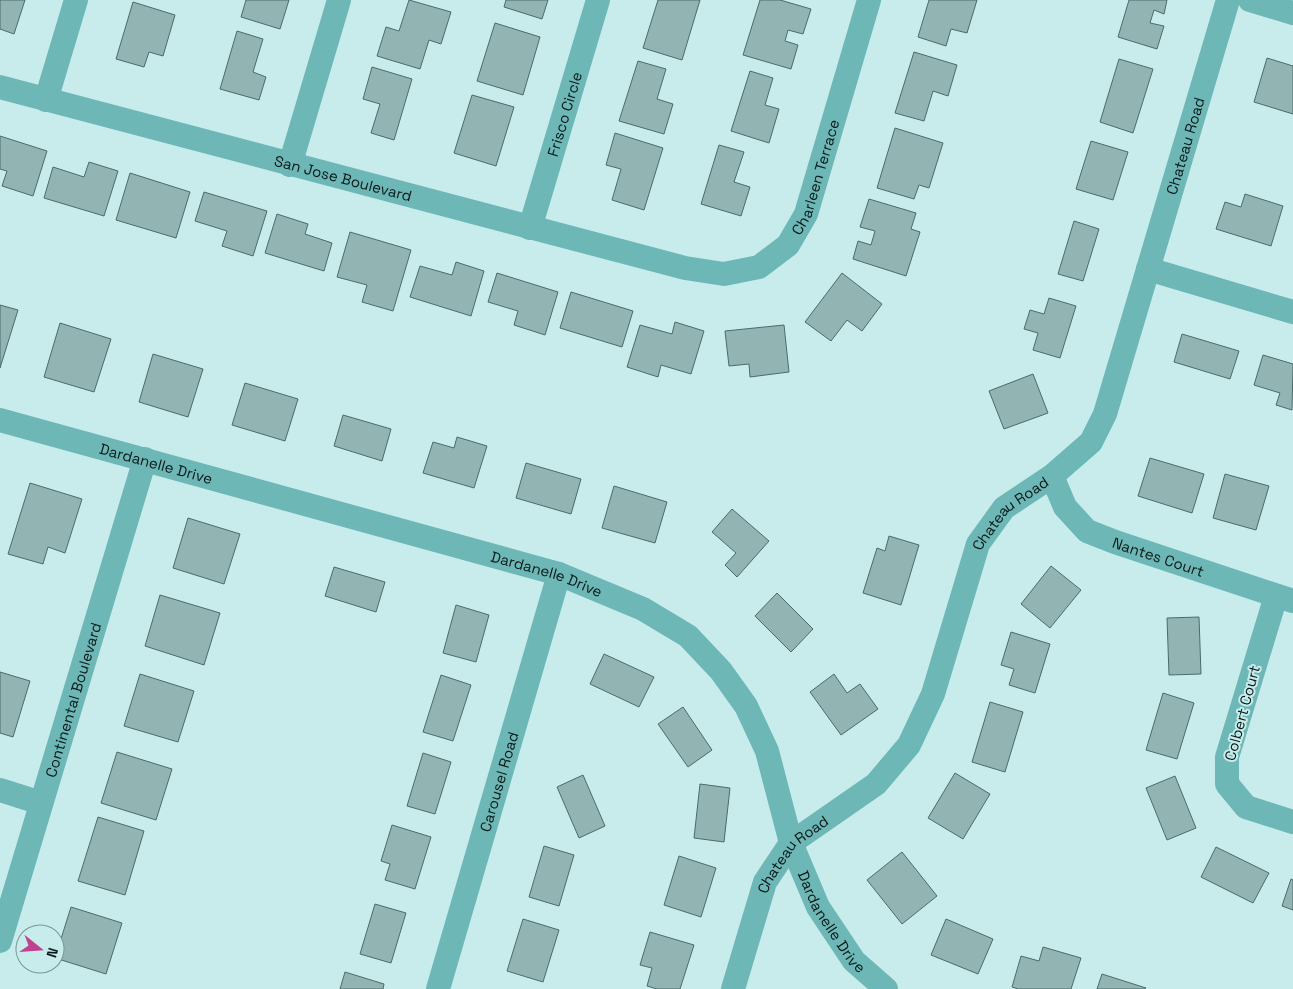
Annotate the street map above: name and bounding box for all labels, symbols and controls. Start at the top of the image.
street label: Frisco Circle [542,69,586,159]
street label: Chateau Road [1161,95,1208,197]
street label: Charleen Terrace [787,117,843,238]
street label: San Jose Boulevard [272,150,414,205]
street label: Dardanelle Drive [98,438,215,488]
street label: Chateau Road [967,472,1052,552]
street label: Nantes Court [1110,532,1207,580]
street label: Dardanelle Drive [489,546,606,601]
street label: Continental Boulevard [40,620,105,779]
street label: Colbert Court [1220,663,1264,763]
street label: Carousel Road [475,729,522,834]
street label: Chateau Road [753,811,832,895]
street label: Dardanelle Drive [794,868,870,977]
north arrow [15,924,65,974]
text: N [42,946,62,960]

